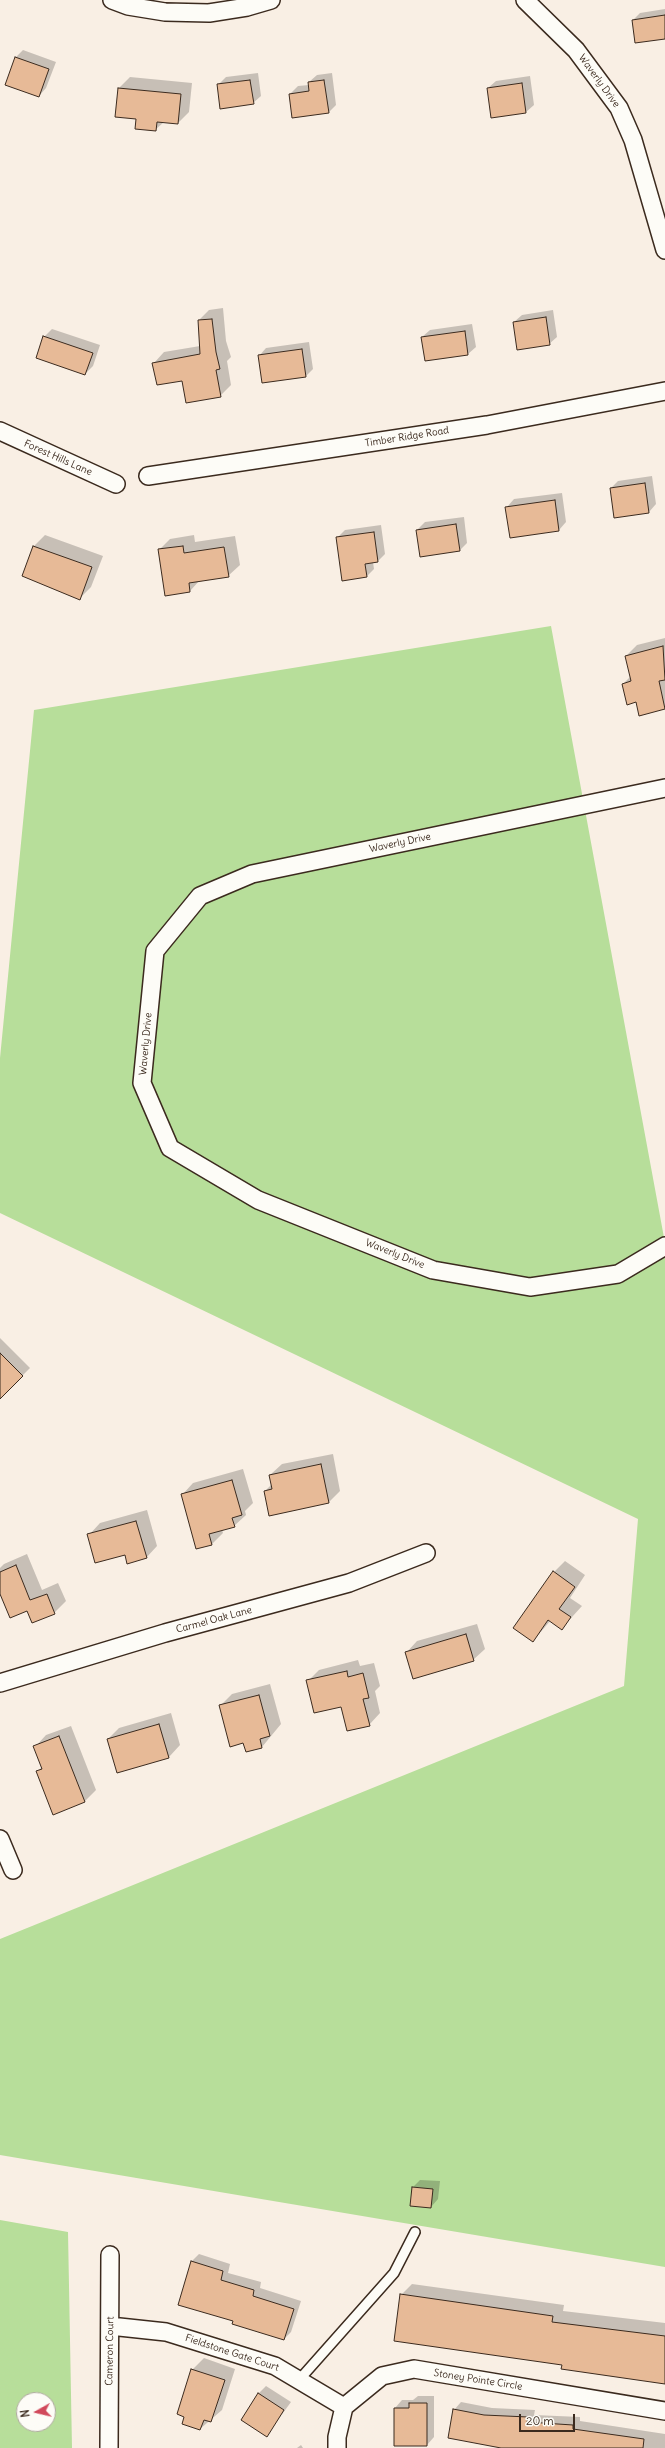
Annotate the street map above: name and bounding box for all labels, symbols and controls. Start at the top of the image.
street label: Waverly Drive [576,52,622,110]
street label: Timber Ridge Road [364,424,450,450]
street label: Forest Hills Lane [22,438,94,478]
street label: Waverly Drive [368,831,432,855]
street label: Waverly Drive [137,1012,155,1076]
street label: Waverly Drive [364,1237,426,1271]
street label: Carmel Oak Lane [175,1604,253,1636]
street label: Cameron Court [103,2316,117,2386]
street label: Fieldstone Gate Court [184,2332,280,2374]
street label: Stoney Pointe Circle [433,2367,523,2393]
north arrow [16,2392,56,2432]
scale bar [521,2406,577,2432]
text: N [18,2409,33,2418]
text: 20 m [526,2413,554,2428]

